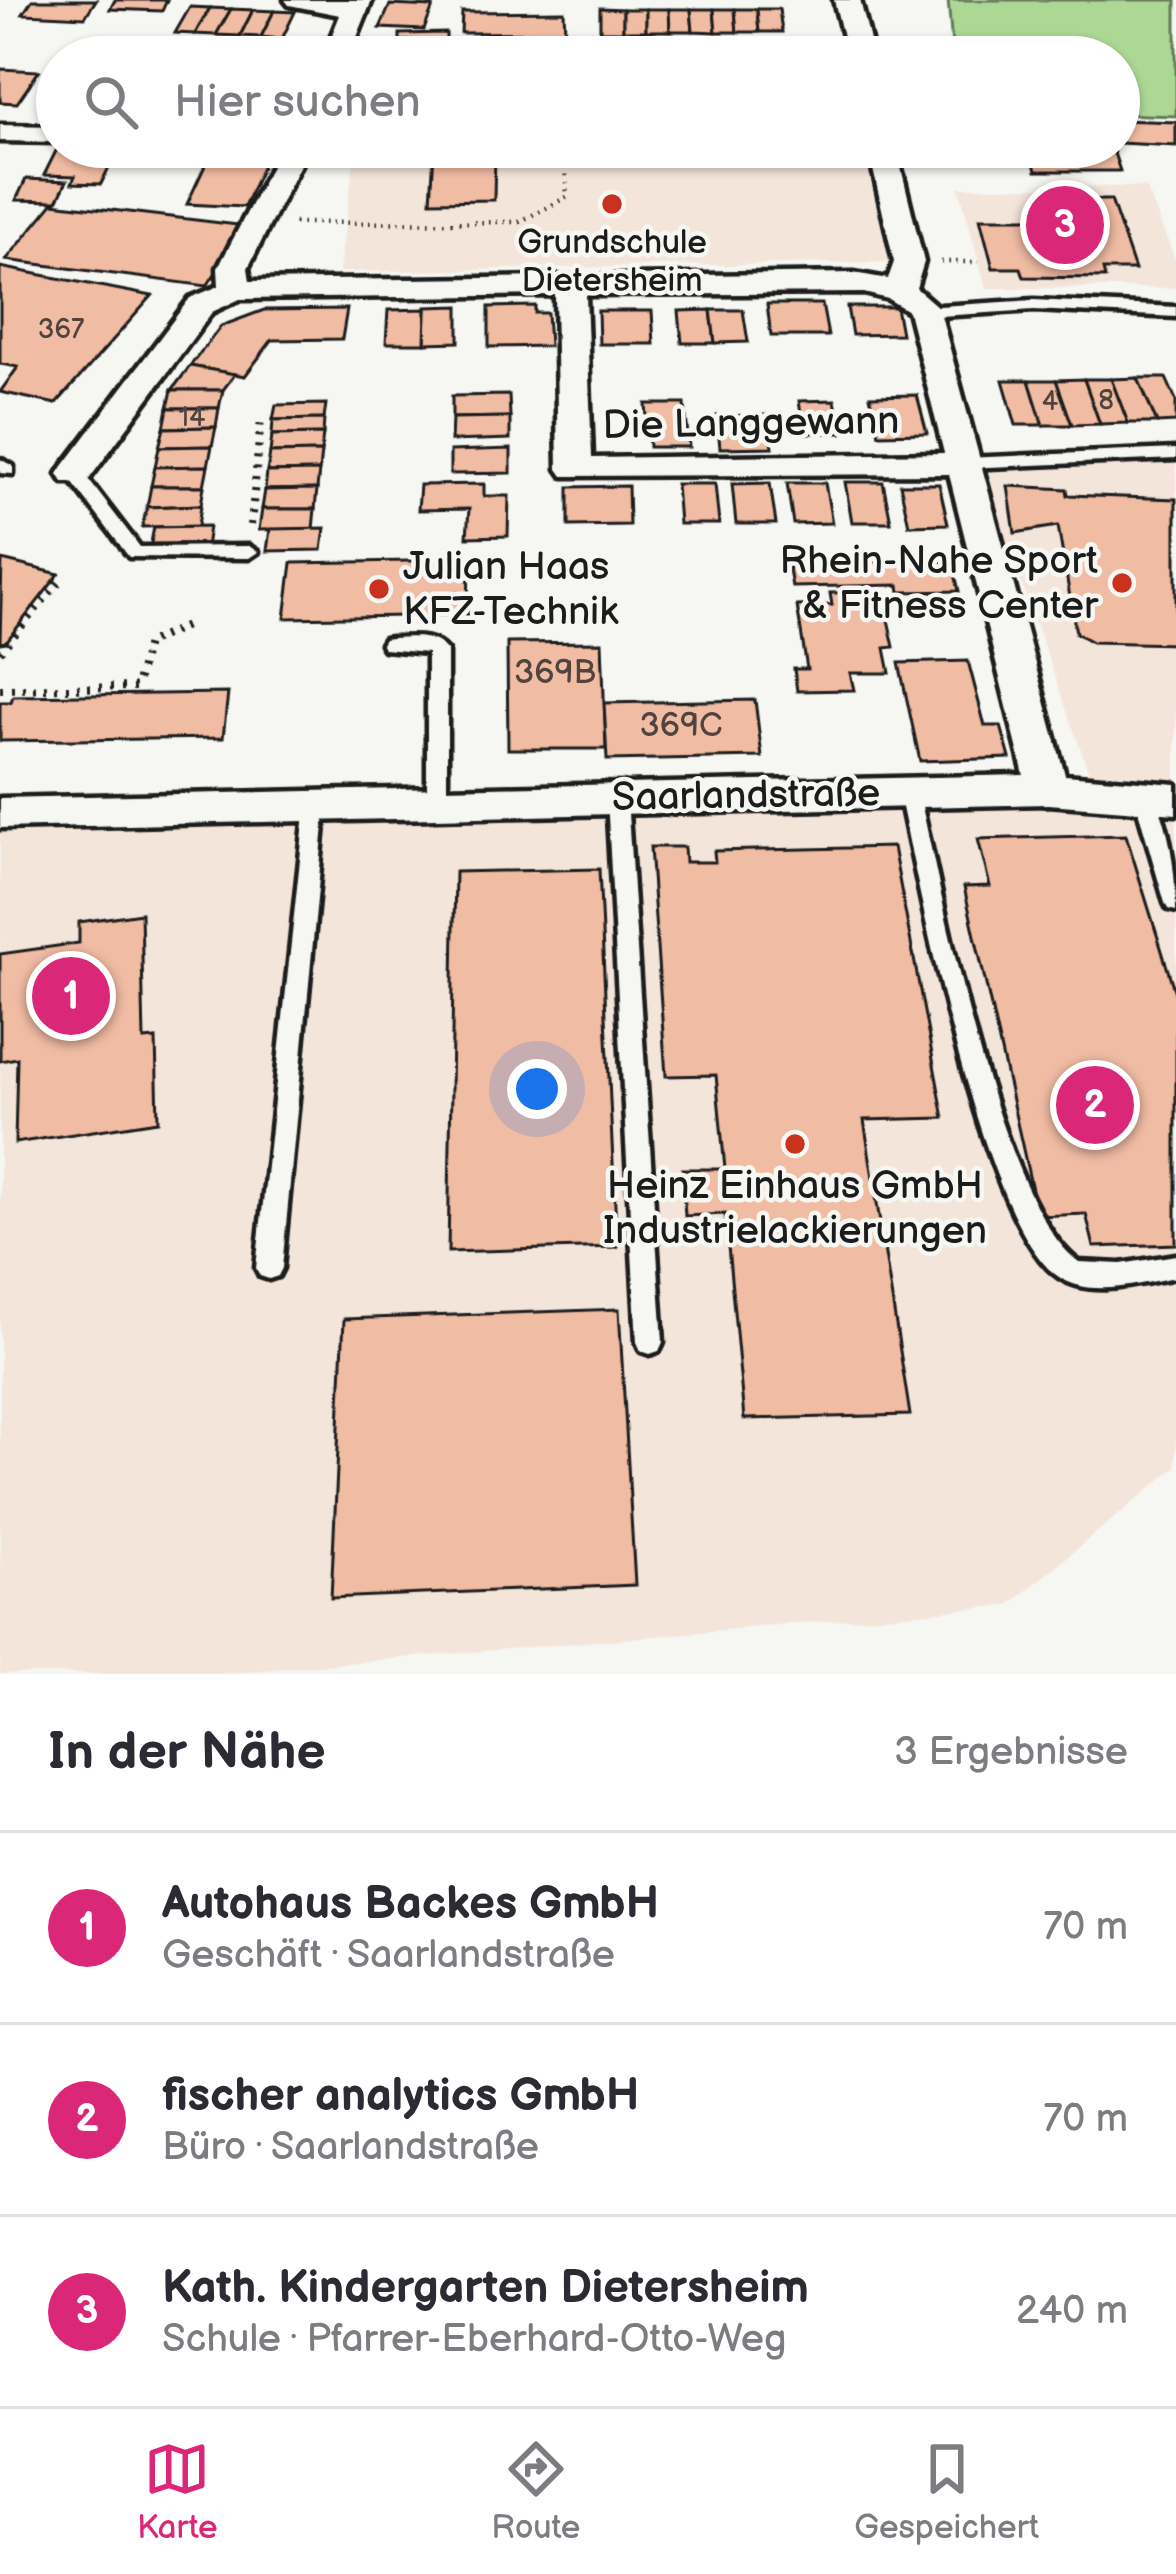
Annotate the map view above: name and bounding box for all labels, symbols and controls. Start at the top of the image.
search box [36,36,1140,168]
icon: search [78,69,144,135]
text: Hier suchen [174,75,421,130]
pin: 3 [1026,180,1104,270]
marker: Grundschule Dietersheim [599,191,625,217]
place label: Grundschule Dietersheim [517,223,707,301]
house number: 367 [38,314,85,346]
house number: 8 [1098,385,1114,417]
house number: 4 [1042,386,1059,418]
street label: Die Langgewann [602,398,900,450]
house number: 14 [179,402,206,434]
place label: Rhein-Nahe Sport & Fitness Center [779,538,1099,630]
place label: Julian Haas KFZ-Technik [403,544,619,636]
marker: Rhein-Nahe Sport & Fitness Center [1109,570,1135,596]
marker: Julian Haas KFZ-Technik [366,576,392,602]
house number: 369B [514,653,596,693]
house number: 369C [640,706,723,746]
street label: Saarlandstraße [612,770,880,822]
pin: 1 [32,951,110,1041]
your location [507,1059,567,1119]
pin: 2 [1056,1060,1134,1150]
marker: Heinz Einhaus GmbH Industrielackierungen [782,1131,808,1157]
place label: Heinz Einhaus GmbH Industrielackierungen [603,1163,987,1255]
text: In der Nähe [48,1722,326,1783]
text: 3 Ergebnisse [894,1729,1128,1776]
text: Autohaus Backes GmbH [162,1877,659,1932]
text: 1 [79,1904,95,1951]
text: 70 m [1043,1904,1128,1951]
text: Geschäft · Saarlandstraße [162,1932,615,1979]
text: fischer analytics GmbH [162,2069,639,2124]
text: 2 [75,2096,99,2143]
text: 70 m [1043,2096,1128,2143]
text: Büro · Saarlandstraße [162,2124,539,2171]
text: Kath. Kindergarten Dietersheim [162,2261,809,2316]
text: 3 [76,2288,98,2335]
text: 240 m [1016,2288,1128,2335]
text: Schule · Pfarrer-Eberhard-Otto-Weg [162,2316,786,2363]
tab: Karte [137,2436,218,2548]
tab: Route [491,2436,580,2548]
tab: Gespeichert [854,2436,1039,2548]

